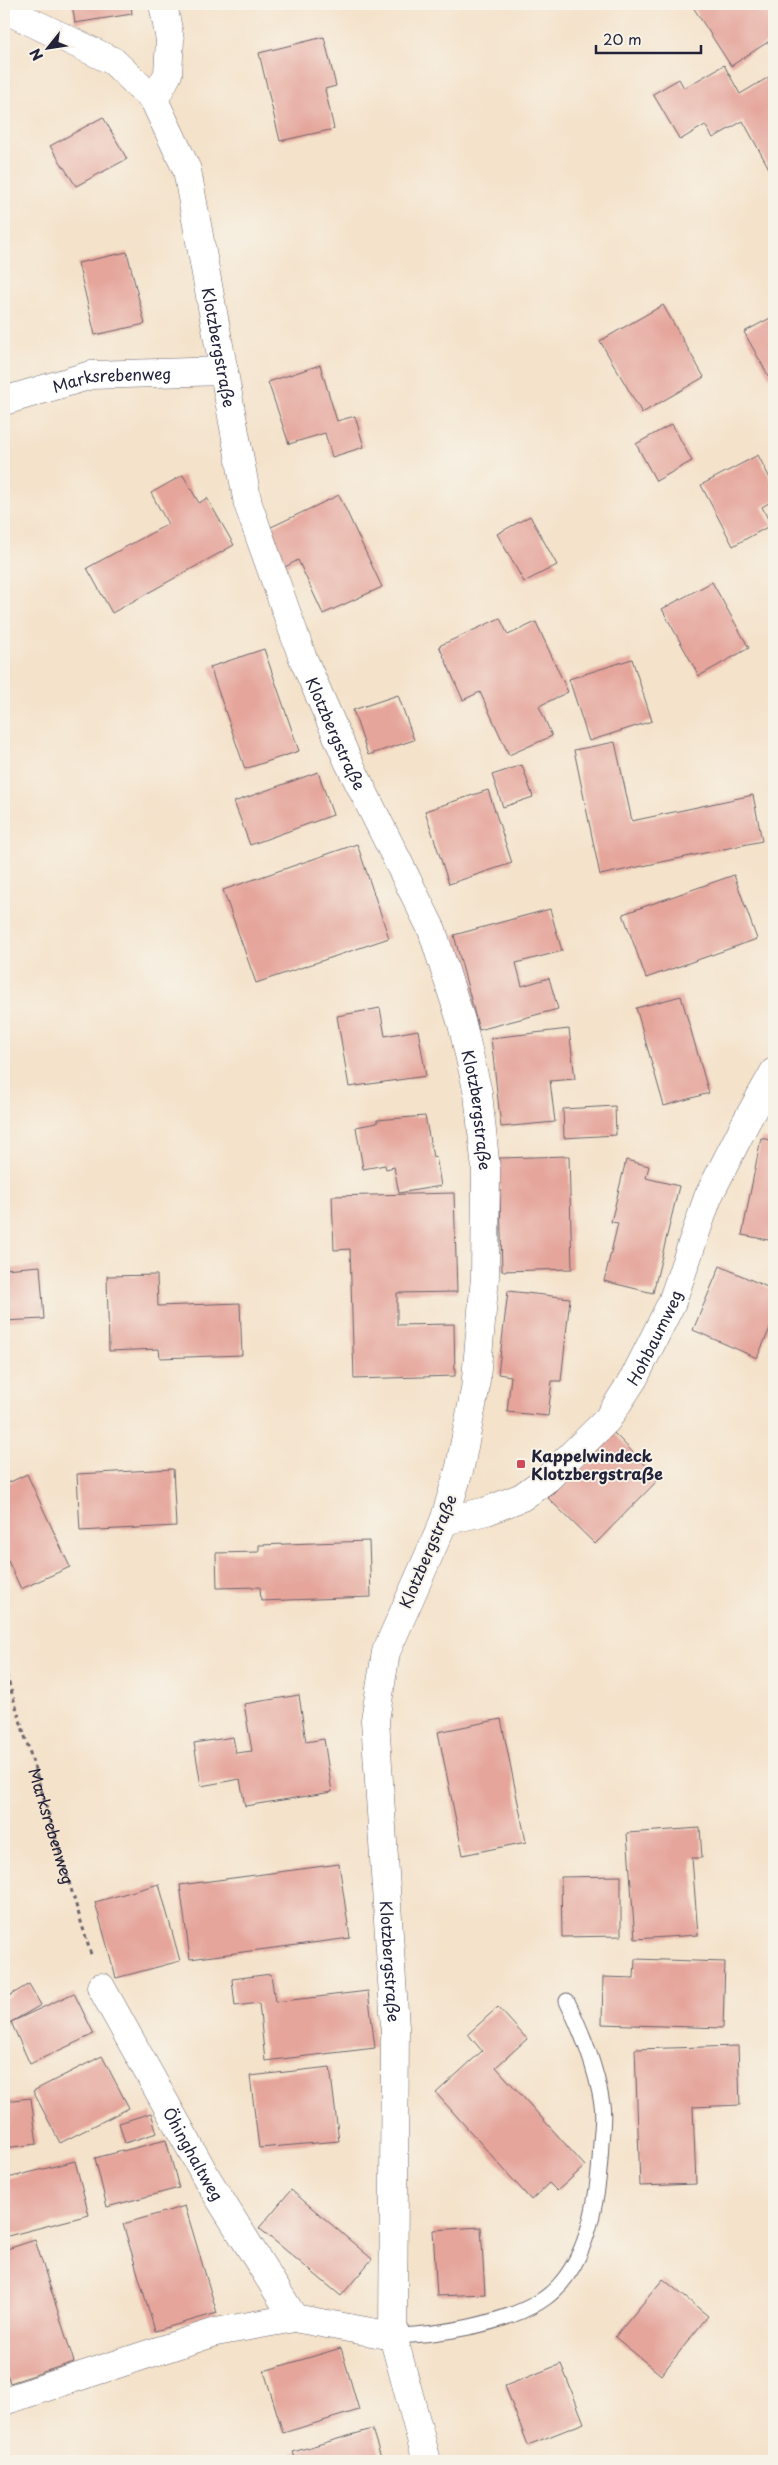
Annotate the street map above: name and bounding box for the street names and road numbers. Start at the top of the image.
street label: Klotzbergstraße [197,285,242,409]
street label: Marksrebenweg [49,361,172,398]
street label: Klotzbergstraße [300,673,372,794]
street label: Klotzbergstraße [456,1047,498,1171]
street label: Hohbaumweg [620,1287,687,1390]
street label: Klotzbergstraße [392,1490,462,1612]
street label: Marksrebenweg [23,1765,81,1887]
street label: Klotzbergstraße [375,1900,407,2023]
street label: Öhinghaltweg [158,2103,230,2205]

